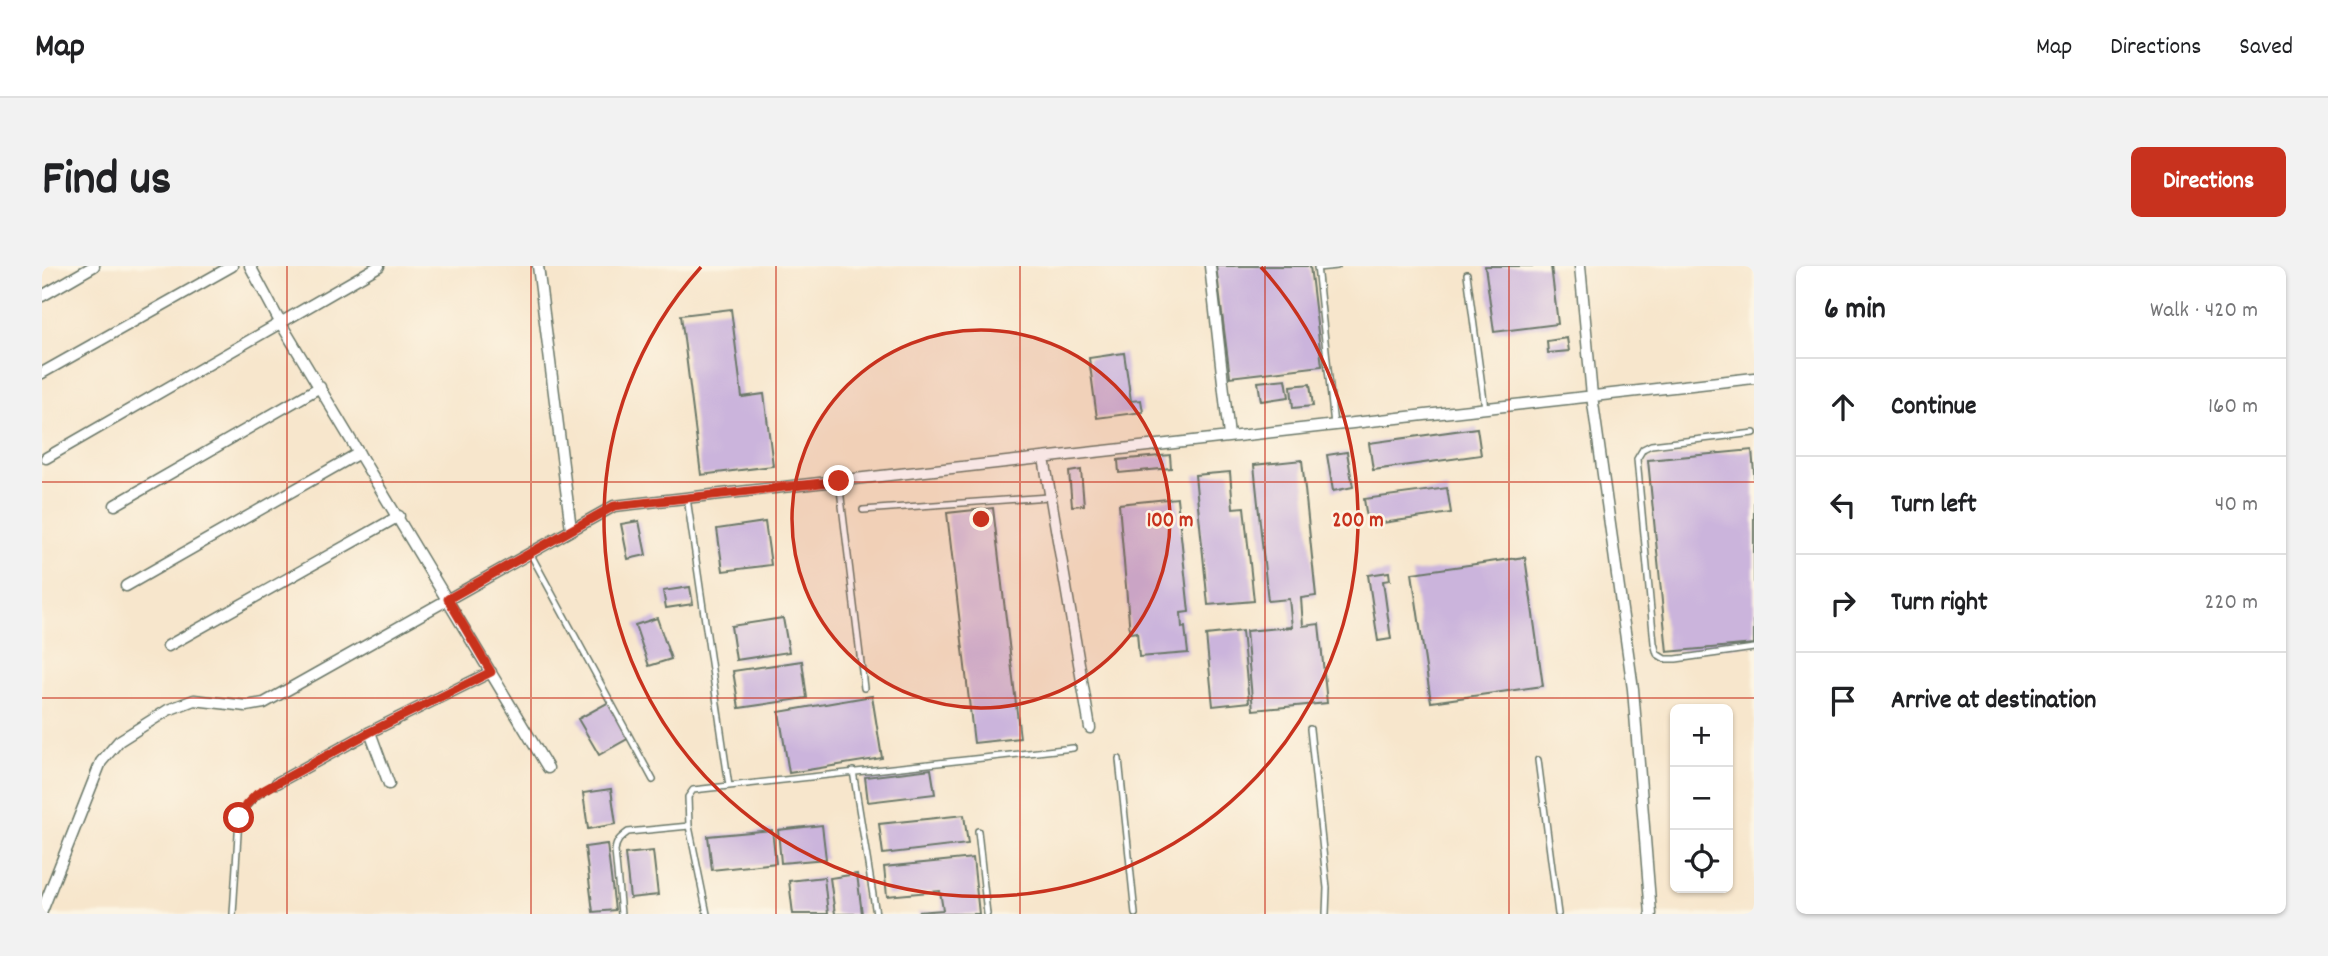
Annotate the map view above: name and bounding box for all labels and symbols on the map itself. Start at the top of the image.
route end [823,465,854,496]
centre of rings [969,507,993,531]
text: 100 m [1147,507,1193,537]
text: 200 m [1332,507,1384,537]
route start [223,802,254,833]

